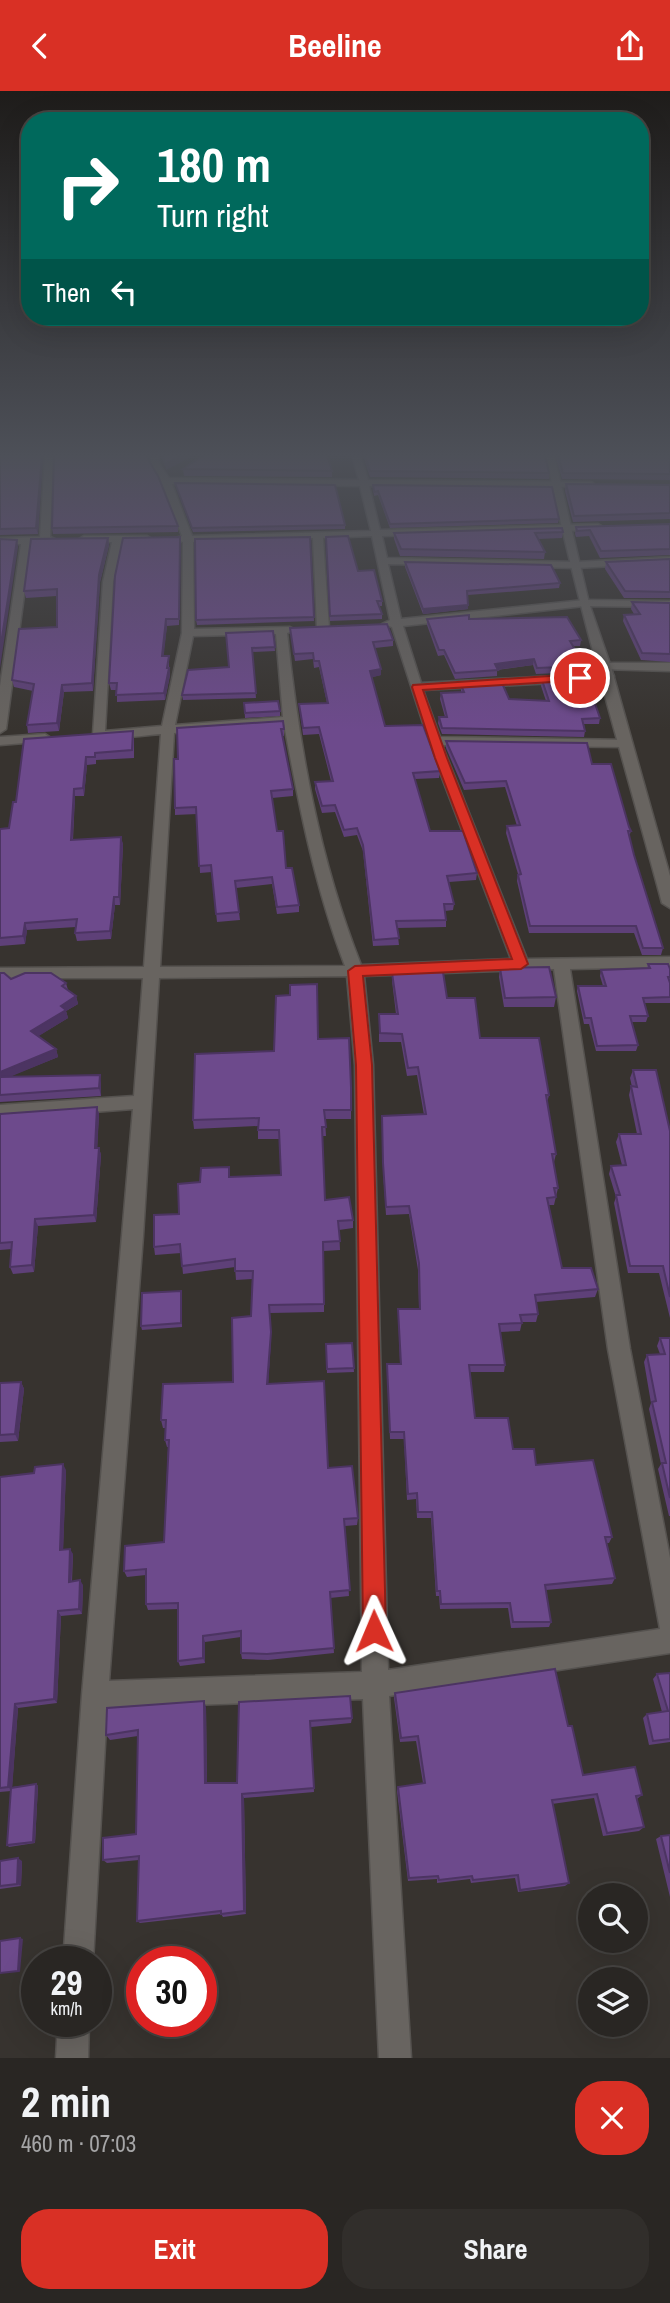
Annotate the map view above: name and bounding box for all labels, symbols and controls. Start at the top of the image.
text: Beeline [288,24,382,67]
icon: back [21,27,59,65]
icon: share [611,27,649,65]
text: 180 m [157,131,271,197]
icon: right [42,140,133,231]
text: Turn right [157,194,269,237]
icon: left [105,273,143,311]
text: Then [42,275,91,310]
pin [550,648,610,708]
icon: arrive [561,659,599,697]
position arrow [337,1594,411,1668]
map controls [578,1883,648,2037]
button: search [578,1883,648,1953]
speed limit sign: 30 [126,1946,217,2037]
text: 29 [51,1959,82,2006]
button: layers [578,1967,648,2037]
text: km/h [51,1996,83,2021]
text: 2 min [21,2074,111,2130]
button: close [575,2081,649,2155]
text: 460 m · 07:03 [21,2128,136,2159]
button: Exit [21,2209,328,2289]
button: Share [342,2209,649,2289]

